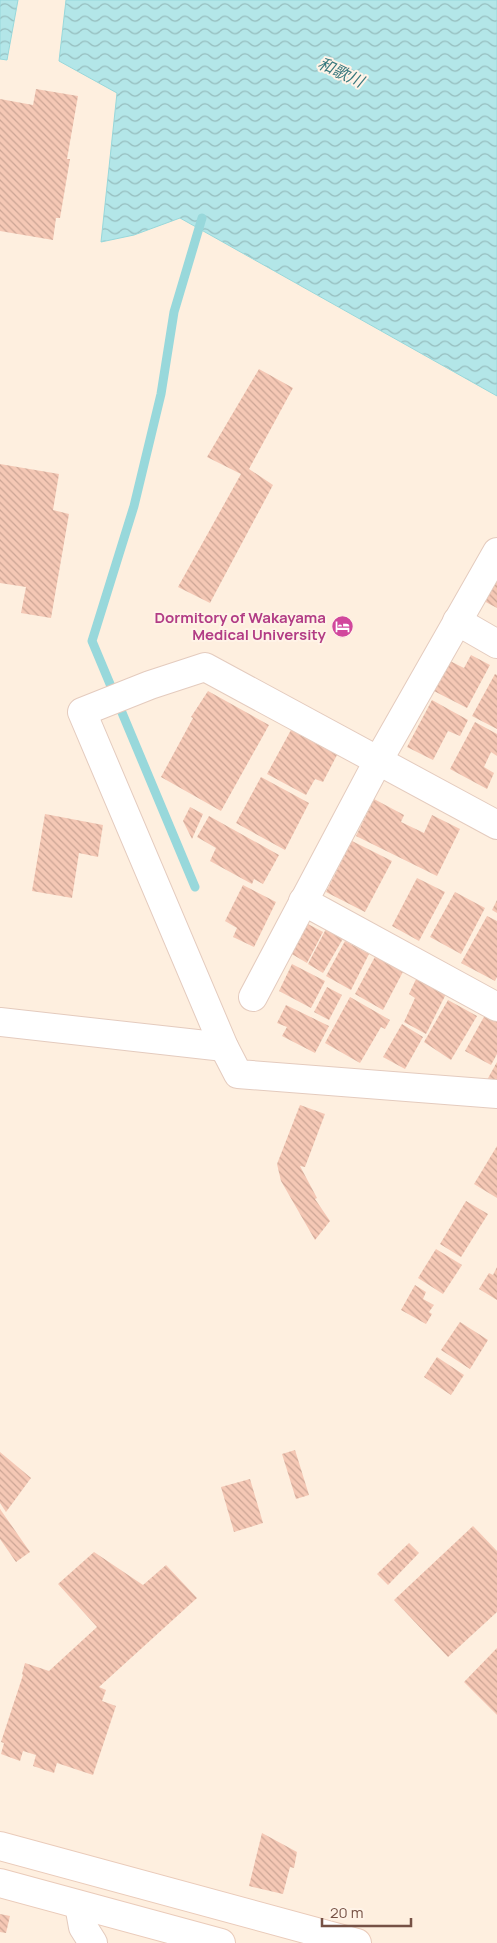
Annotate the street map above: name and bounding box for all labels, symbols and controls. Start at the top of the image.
water label: 和歌川 [315,52,369,93]
place label: Dormitory of Wakayama Medical University [154,607,327,645]
hotel icon: Dormitory of Wakayama Medical University [330,614,354,638]
scale bar [322,1896,411,1928]
text: 20 m [330,1902,363,1923]

